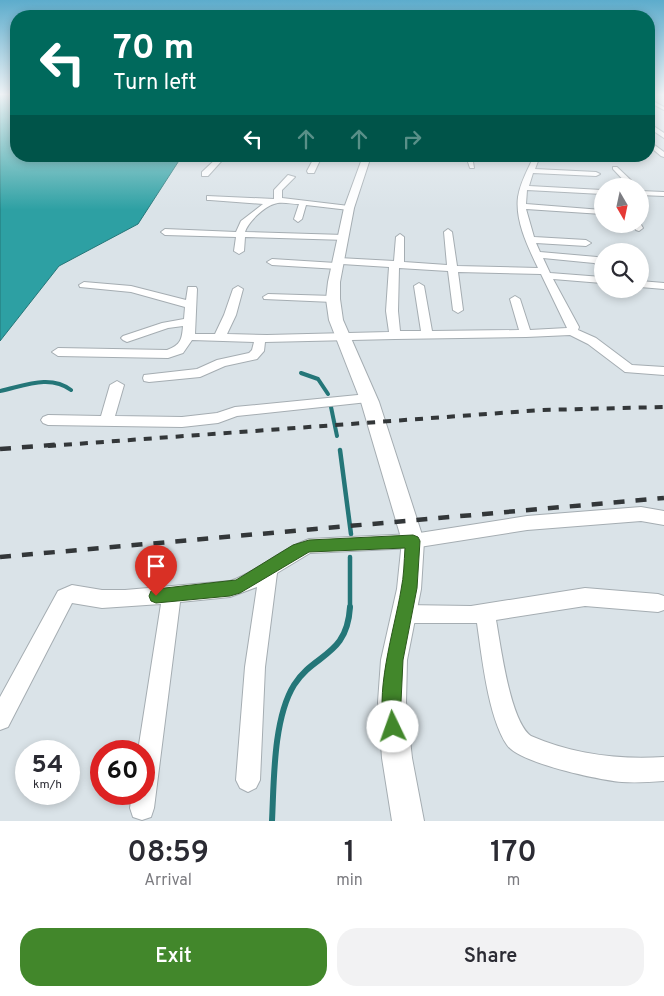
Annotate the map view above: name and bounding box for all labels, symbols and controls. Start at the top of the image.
text: 70 m [113,27,194,71]
icon: left [30,30,95,95]
text: Turn left [113,70,196,97]
icon: left [239,125,267,153]
icon: ahead [292,125,320,153]
icon: ahead [345,125,373,153]
icon: right [398,125,426,153]
north arrow [594,178,649,232]
map controls [594,178,649,298]
button: search [594,243,649,298]
pin [135,545,177,596]
icon: arrive [142,552,170,580]
position arrow [366,700,418,752]
speed limit sign: 60 [90,740,155,805]
text: 54 [32,750,63,782]
text: km/h [33,777,62,793]
text: 08:59 [127,835,209,872]
text: 1 [344,835,355,872]
text: 170 [490,835,537,872]
text: Arrival [144,871,192,891]
text: min [336,871,363,891]
text: m [507,871,520,891]
button: Exit [20,928,327,986]
button: Share [337,928,644,986]

